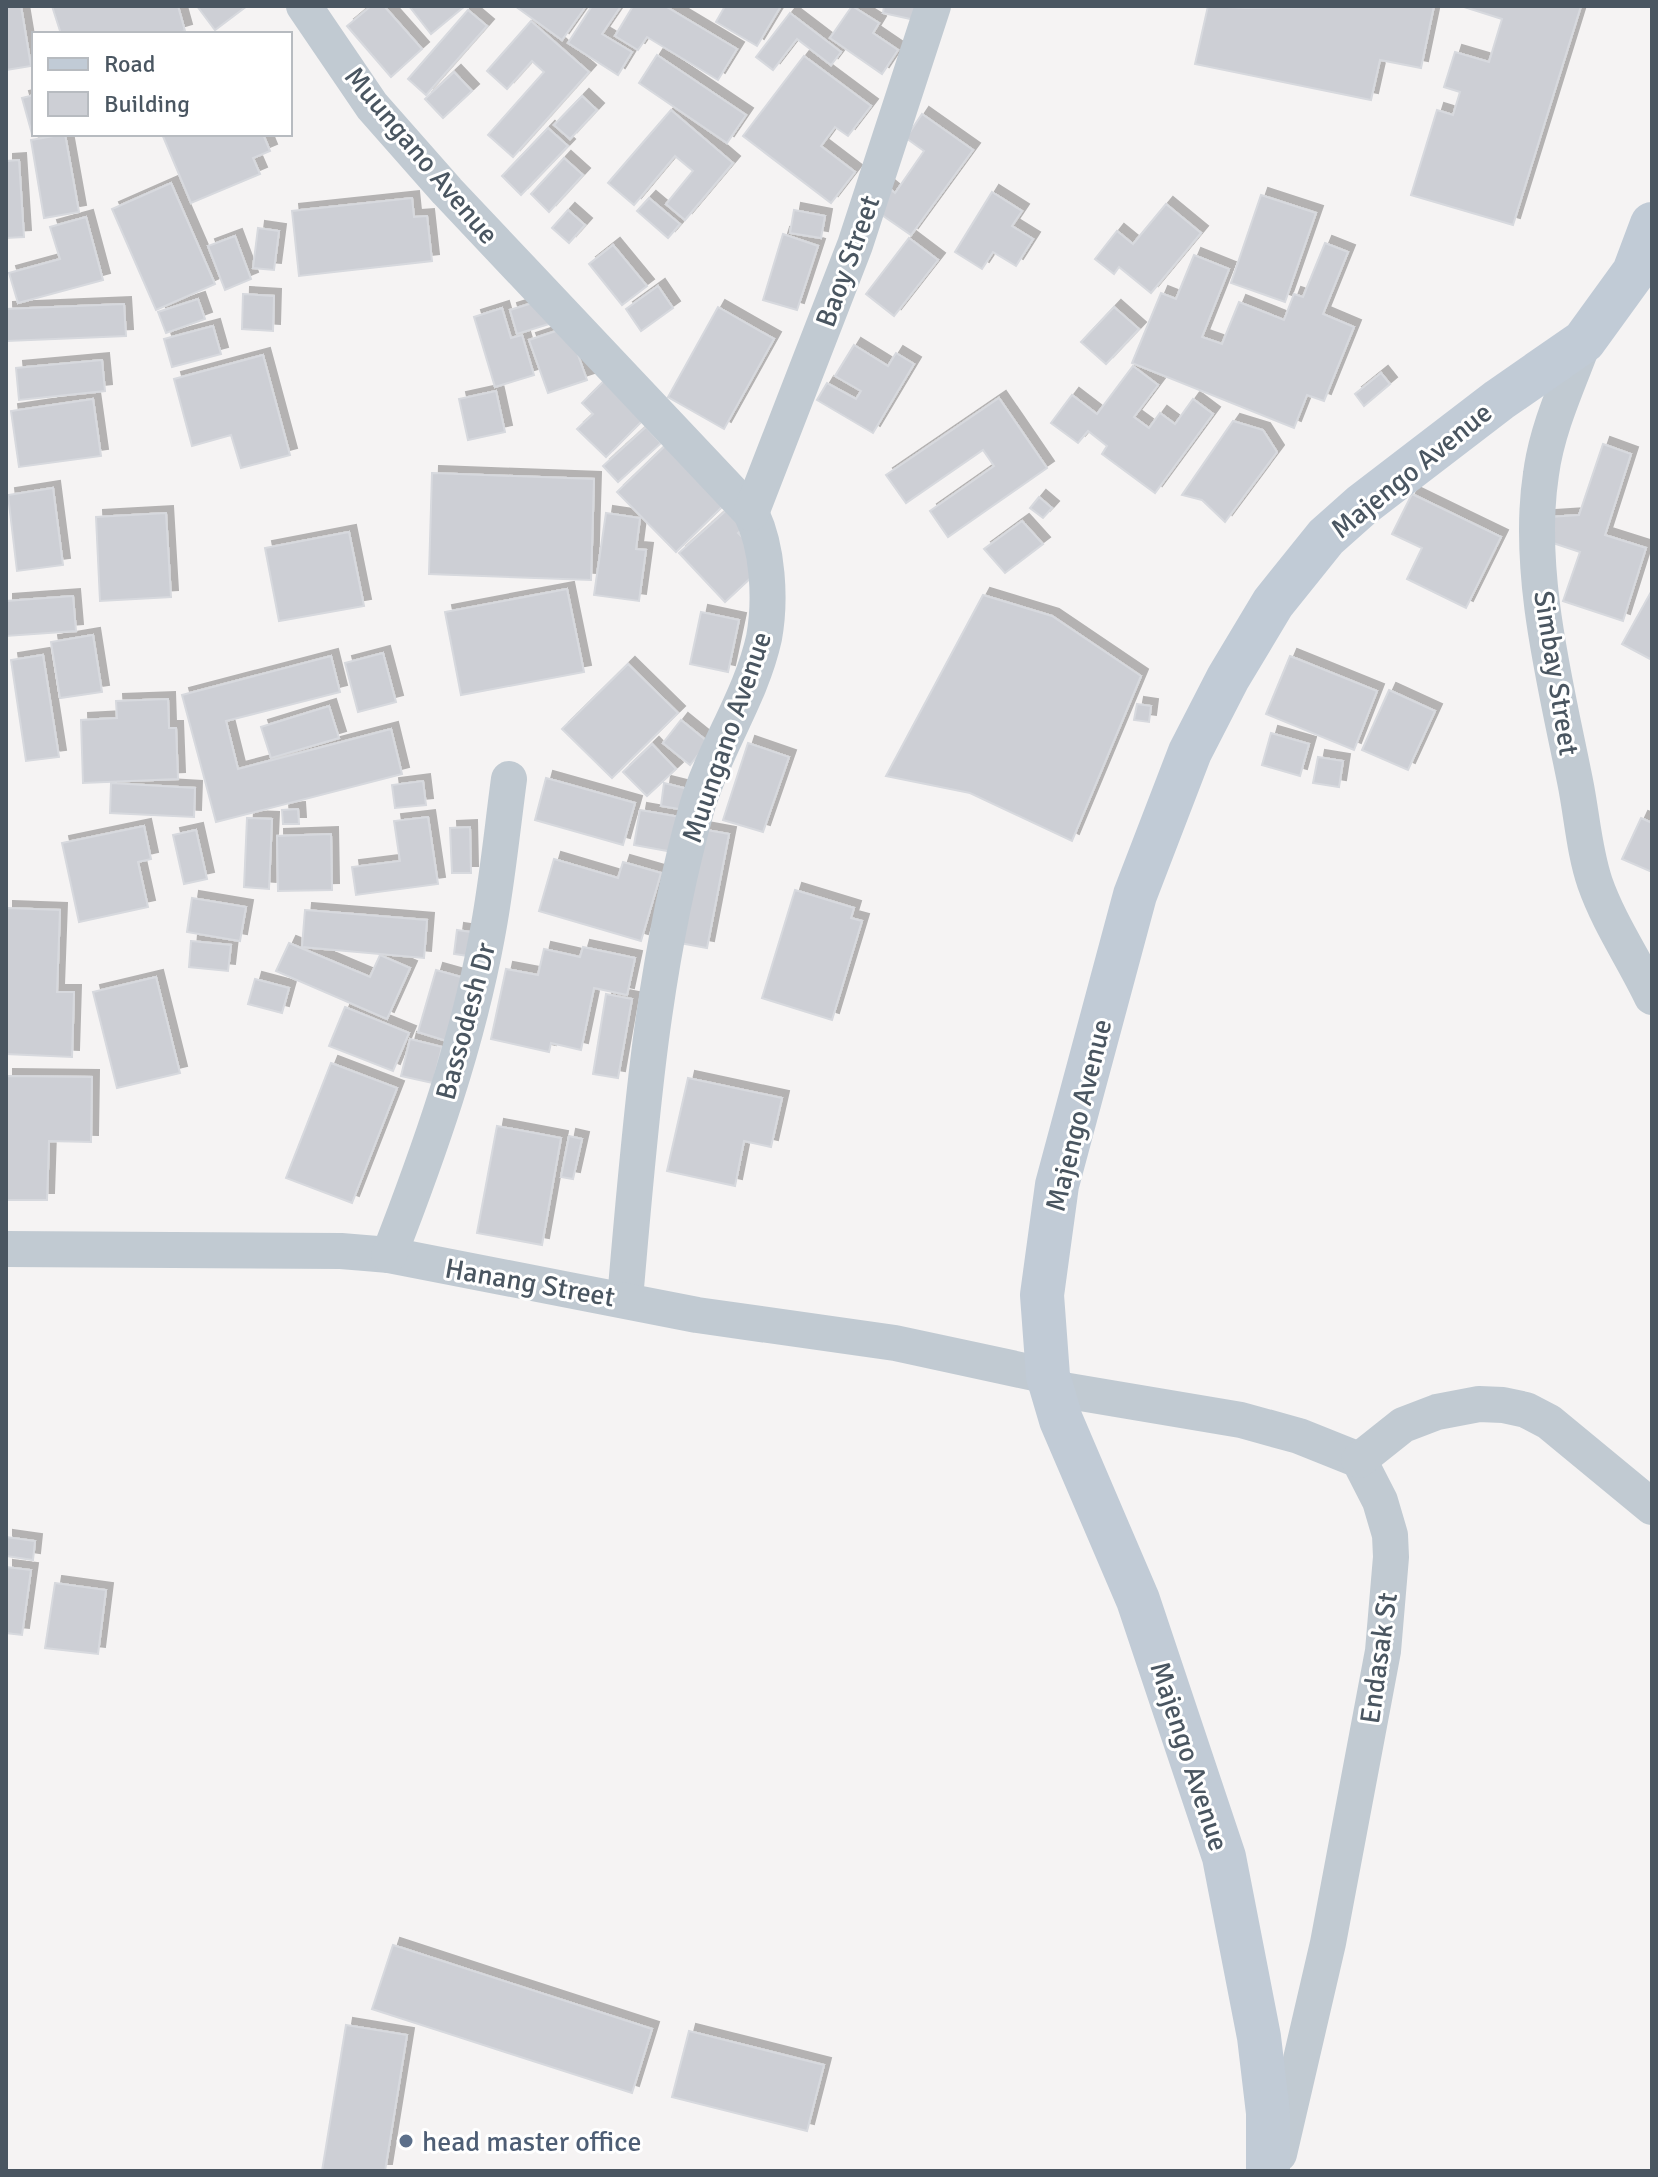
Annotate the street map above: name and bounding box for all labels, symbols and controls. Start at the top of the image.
legend [32,32,292,136]
text: Road [104,49,155,79]
street label: Muungano Avenue [337,60,505,251]
text: Building [104,89,190,119]
street label: Baoy Street [808,191,887,332]
street label: Majengo Avenue [1324,396,1499,546]
street label: Simbay Street [1526,588,1586,758]
street label: Muungano Avenue [675,627,779,847]
street label: Bassodesh Dr [429,938,503,1103]
street label: Majengo Avenue [1039,1016,1119,1215]
street label: Hanang Street [442,1251,618,1315]
street label: Endasak St [1353,1590,1405,1726]
street label: Majengo Avenue [1142,1657,1236,1855]
place label: head master office [422,2125,641,2159]
marker: head master office [397,2132,415,2150]

